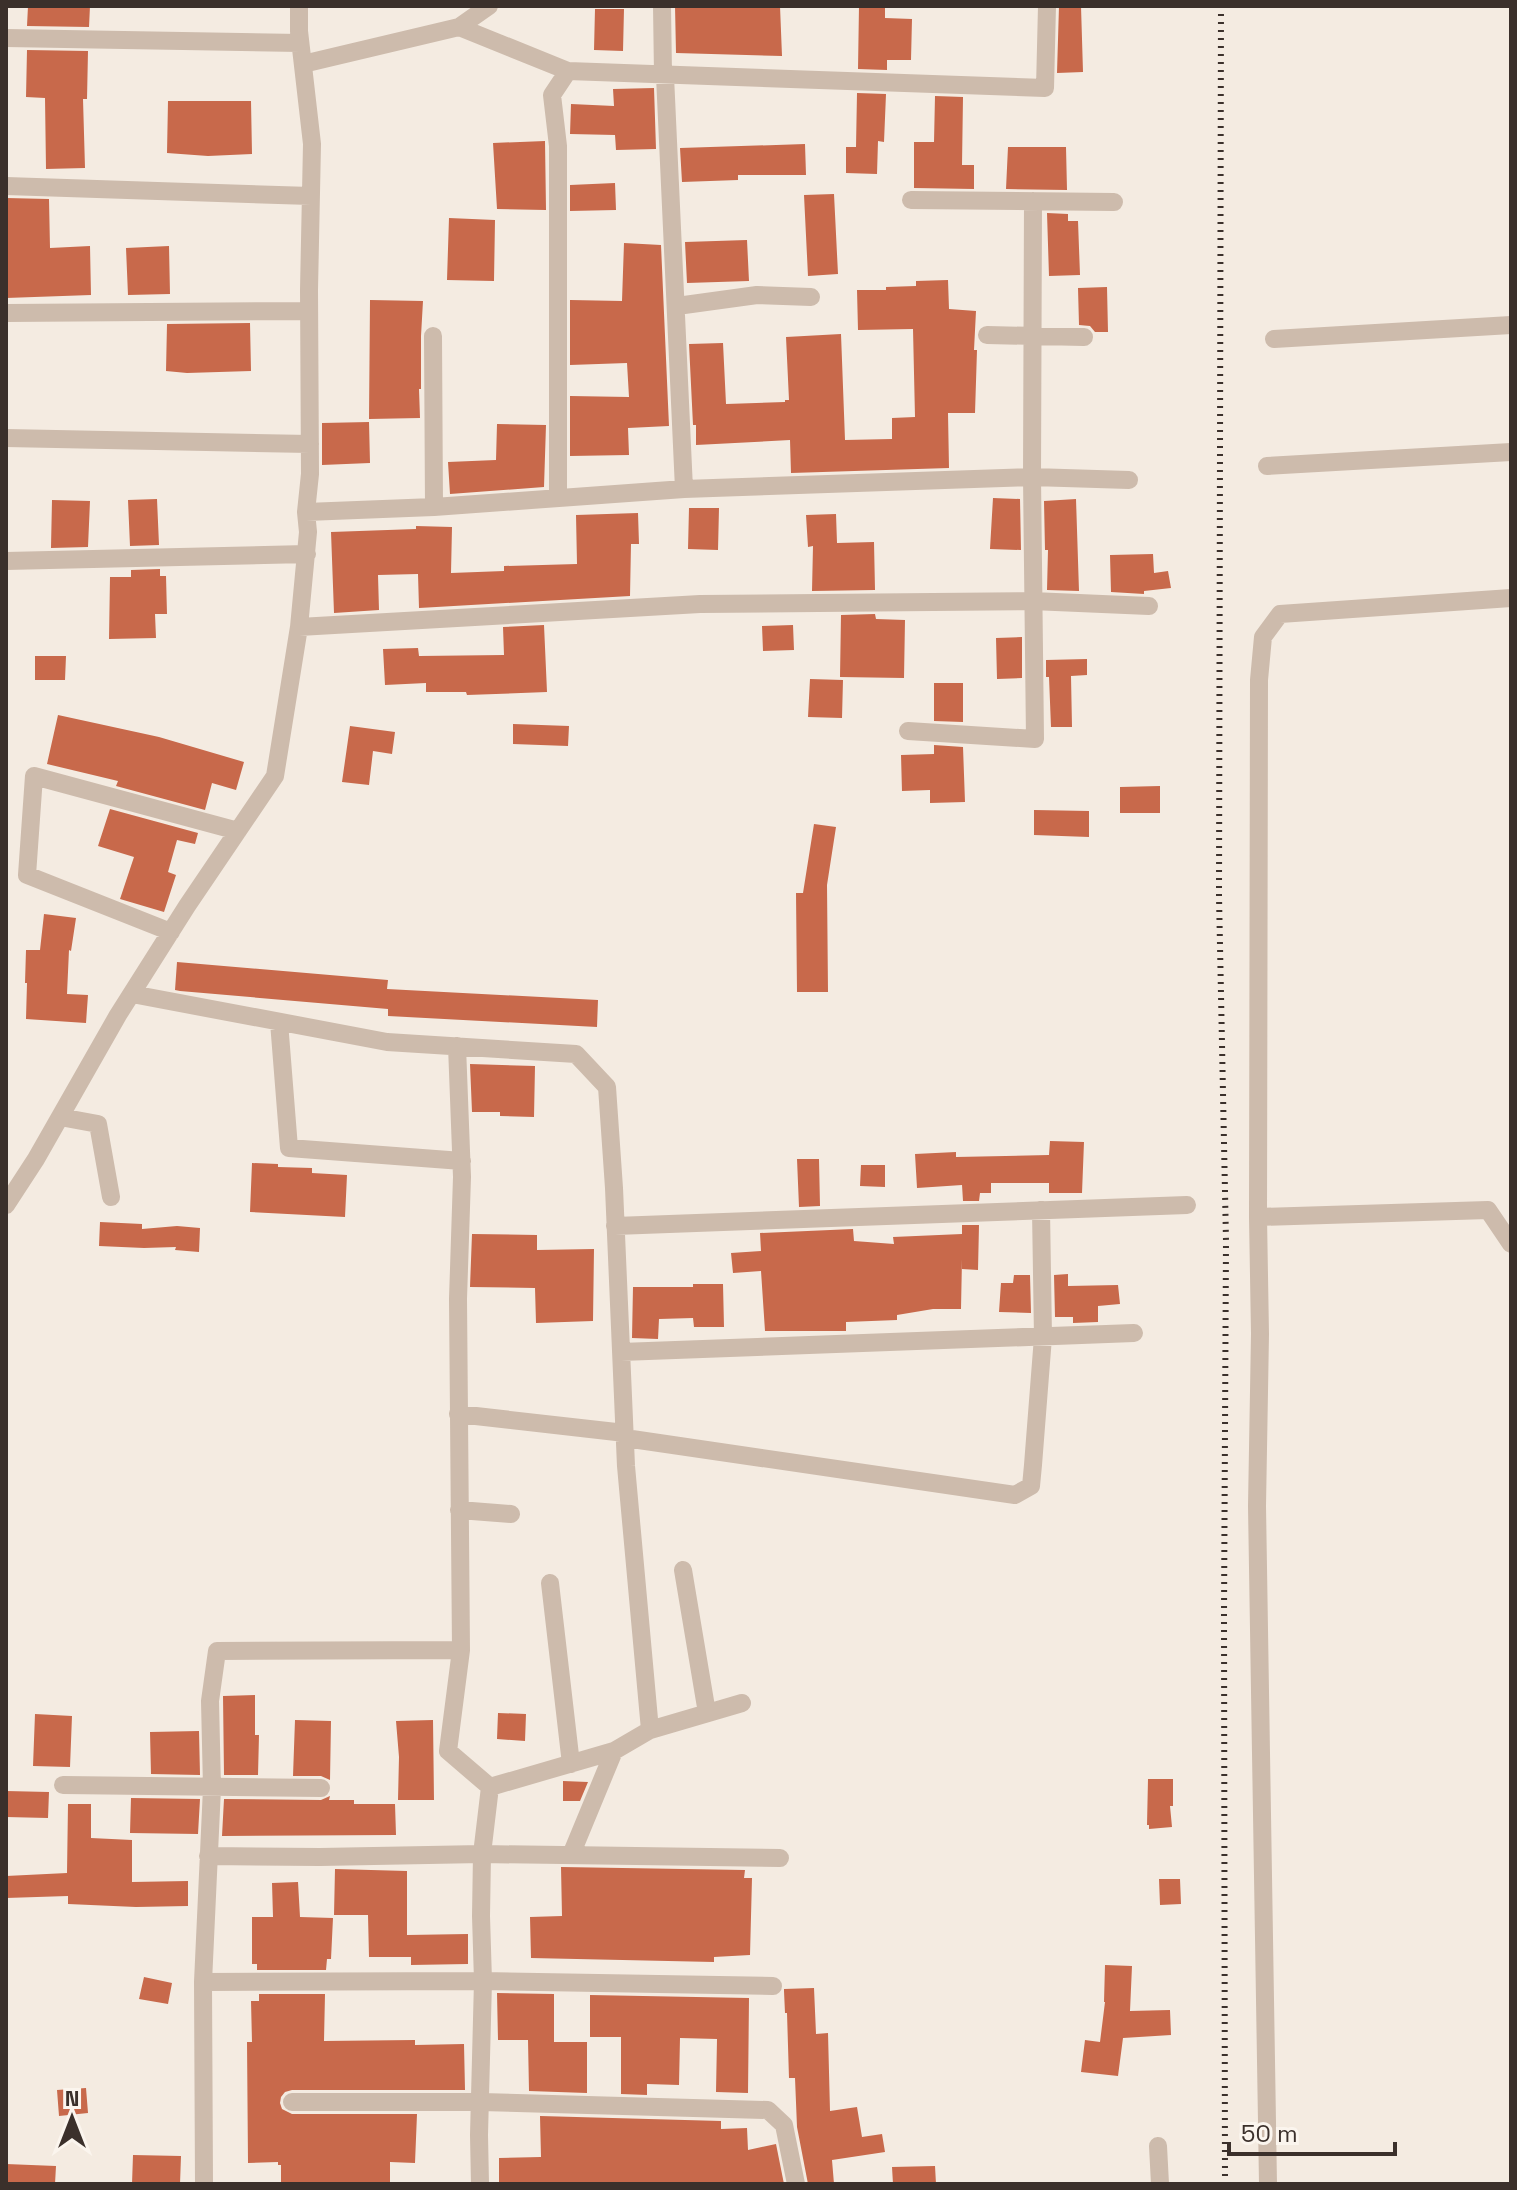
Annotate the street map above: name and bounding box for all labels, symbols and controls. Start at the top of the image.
north arrow [32,2078,112,2158]
text: N [65,2084,79,2112]
scale bar [1229,2106,1395,2156]
text: 50 m [1241,2118,1298,2149]

